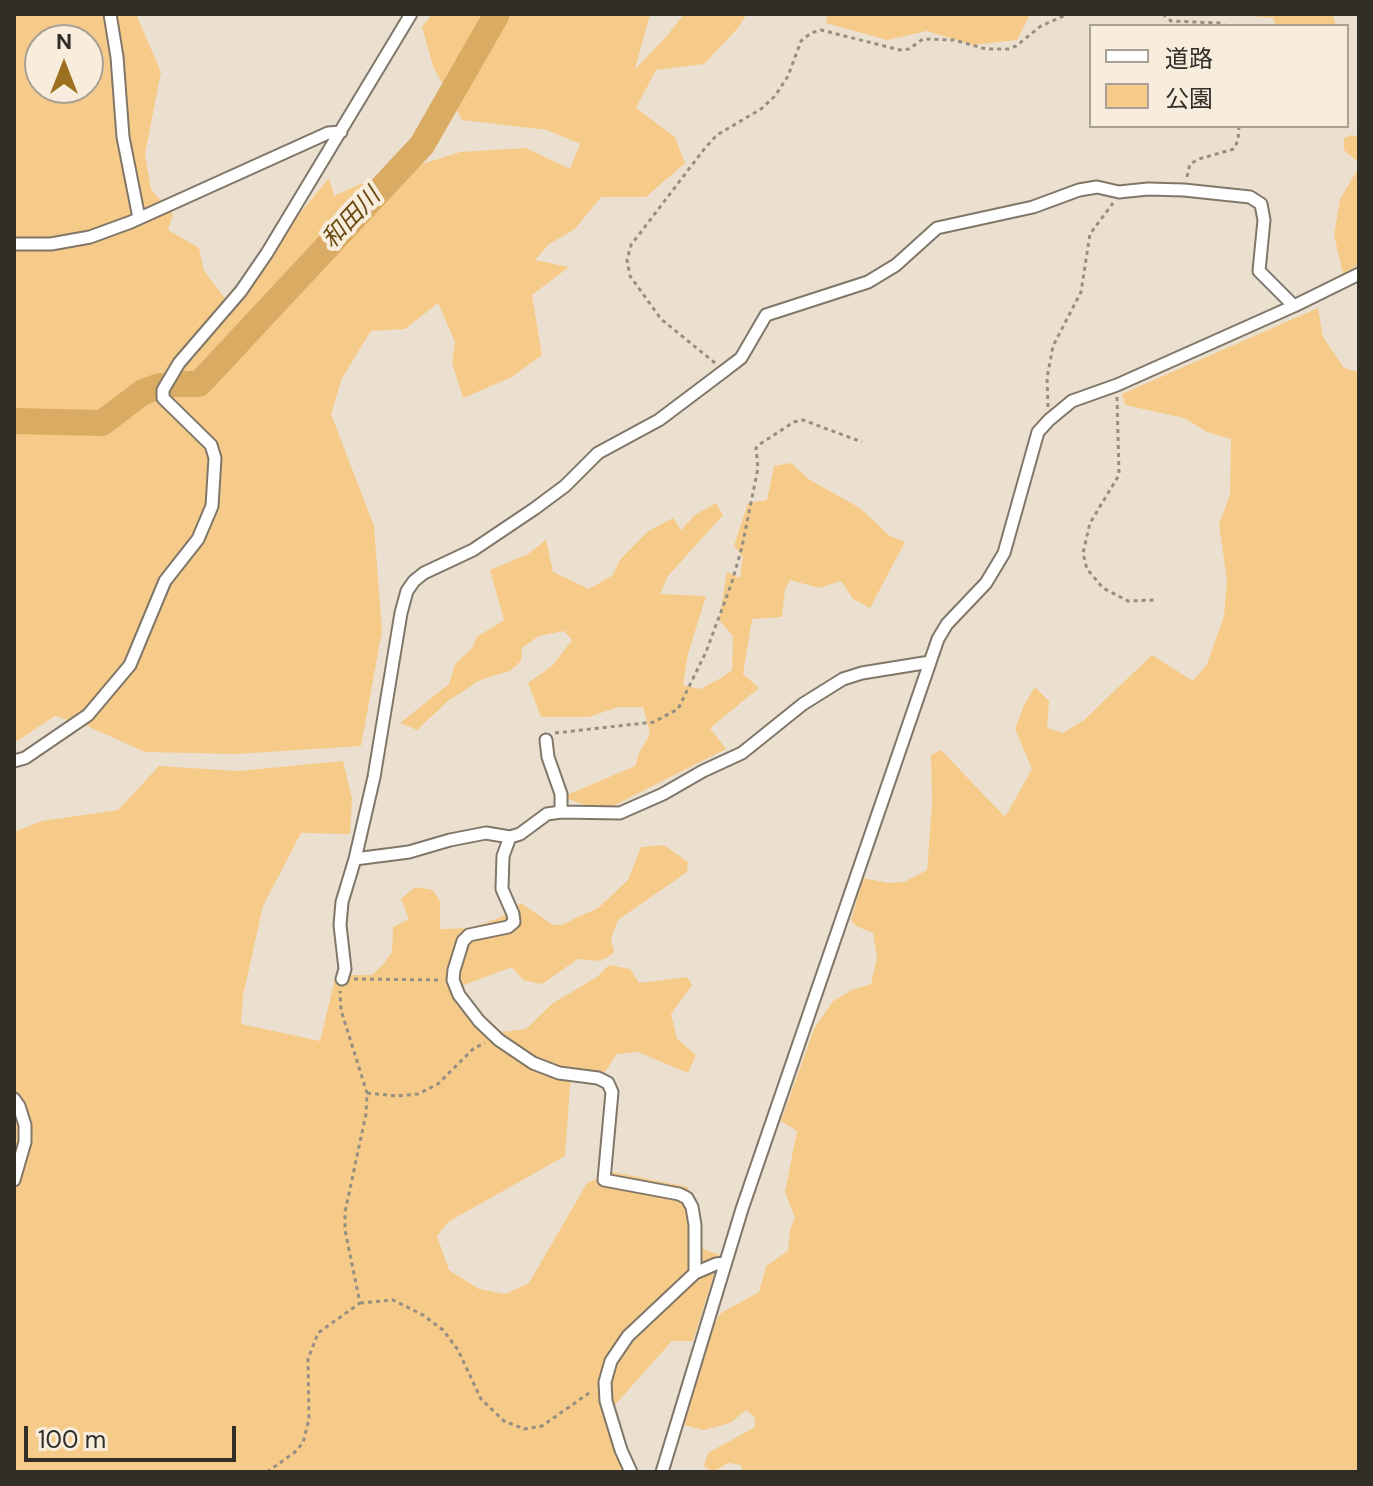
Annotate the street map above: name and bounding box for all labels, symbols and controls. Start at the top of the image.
north arrow [24,24,104,104]
legend [1089,24,1349,128]
text: N [56,27,72,56]
text: 道路 [1165,43,1213,74]
text: 公園 [1165,83,1213,114]
water label: 和田川 [317,183,387,255]
scale bar [28,1410,240,1460]
text: 100 m [38,1424,106,1455]

